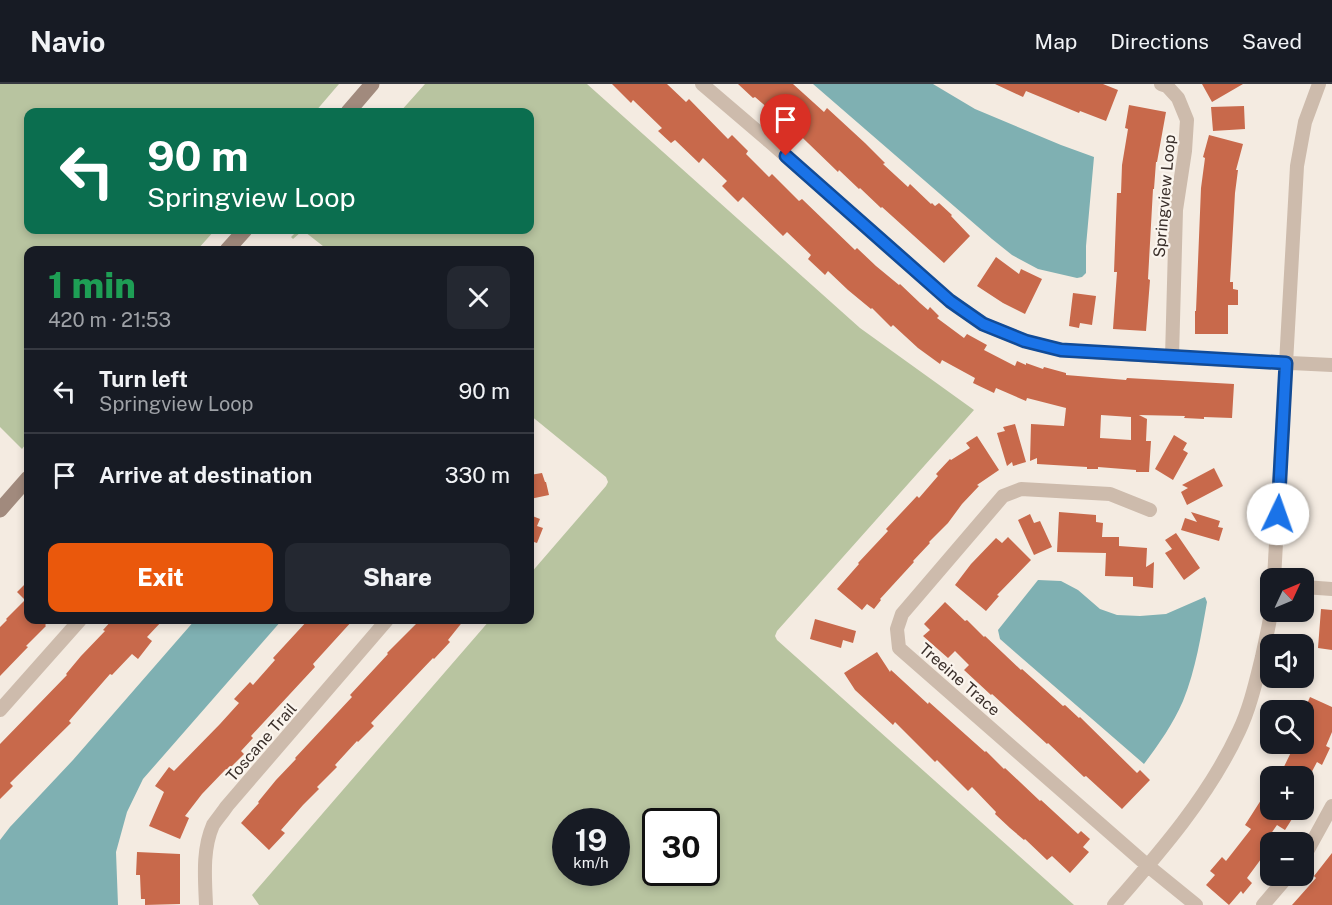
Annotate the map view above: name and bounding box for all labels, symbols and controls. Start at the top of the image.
text: Navio [30,25,105,58]
text: Map [1035,29,1077,54]
text: Directions [1110,29,1209,54]
text: Saved [1242,29,1302,54]
pin [760,94,811,156]
icon: arrive [769,103,802,136]
text: 90 m [147,131,249,180]
icon: left [48,132,126,210]
street label: Springview Loop [1150,134,1179,258]
text: Springview Loop [147,181,356,213]
text: 1 min [48,264,136,306]
button: close [447,266,510,329]
text: 420 m · 21:53 [48,308,171,332]
text: Turn left [99,366,188,392]
icon: left [48,375,81,408]
text: 90 m [459,378,510,404]
text: Springview Loop [99,392,254,416]
icon: arrive [48,459,81,492]
text: Arrive at destination [99,462,312,488]
text: 330 m [445,462,510,488]
position arrow [1246,482,1310,546]
button: Exit [48,543,273,612]
button: Share [285,543,510,612]
north arrow [1260,568,1314,622]
map controls [1260,568,1314,886]
button: sound [1260,634,1314,688]
street label: Treeine Trace [915,639,1004,720]
street label: Toscane Trail [222,699,301,785]
button: search [1260,700,1314,754]
button: + [1260,766,1314,820]
speed limit sign: 30 [642,808,720,886]
text: 19 [575,822,607,858]
button: − [1260,832,1314,886]
text: km/h [573,854,609,871]

